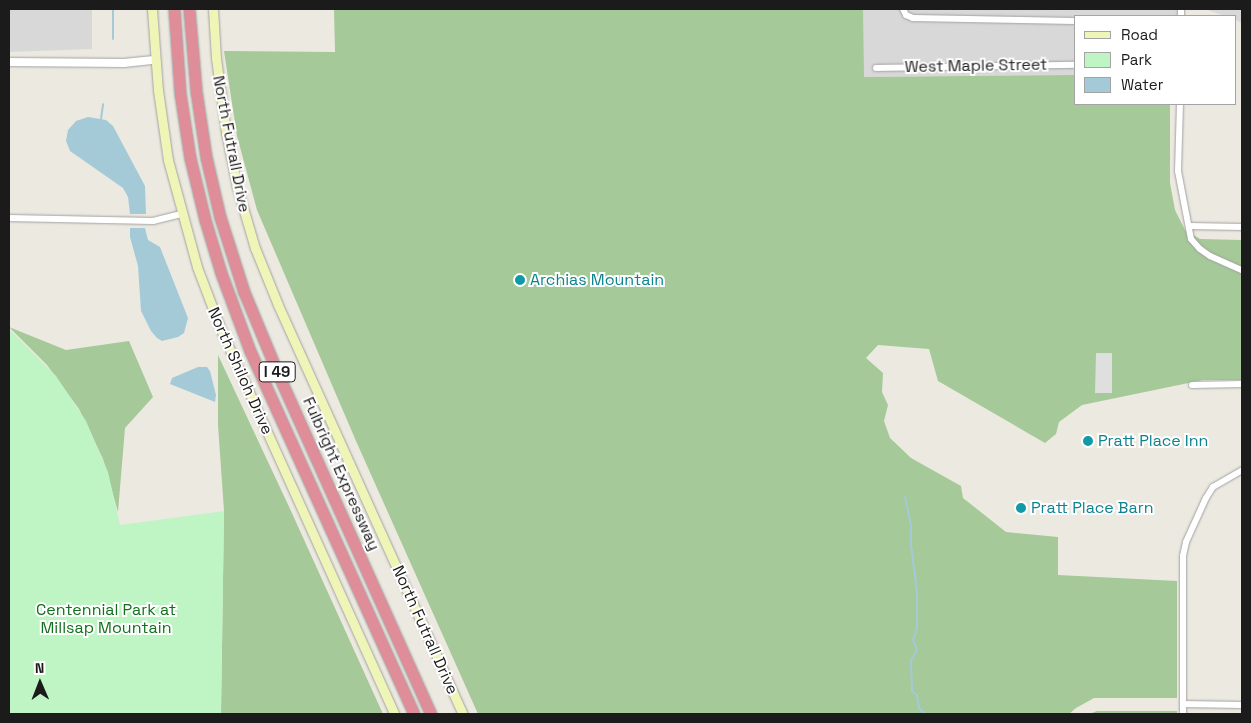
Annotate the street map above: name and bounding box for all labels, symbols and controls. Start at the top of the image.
legend [1074,15,1236,105]
text: Road [1121,25,1158,44]
text: Park [1121,50,1152,69]
street label: West Maple Street [904,55,1048,77]
street label: North Futrall Drive [208,74,254,214]
text: Water [1121,75,1163,94]
place label: Archias Mountain [530,270,664,290]
marker: Archias Mountain [514,274,526,286]
street label: North Shiloh Drive [203,304,277,438]
road number: I 49 [258,360,296,384]
street label: Fulbright Expressway [298,394,384,554]
place label: Pratt Place Inn [1098,431,1208,451]
marker: Pratt Place Inn [1082,435,1094,447]
place label: Pratt Place Barn [1031,498,1153,518]
marker: Pratt Place Barn [1015,502,1027,514]
street label: North Futrall Drive [388,563,462,697]
park label: Centennial Park at Millsap Mountain [36,600,176,638]
north arrow [15,658,65,708]
text: N [35,659,45,677]

